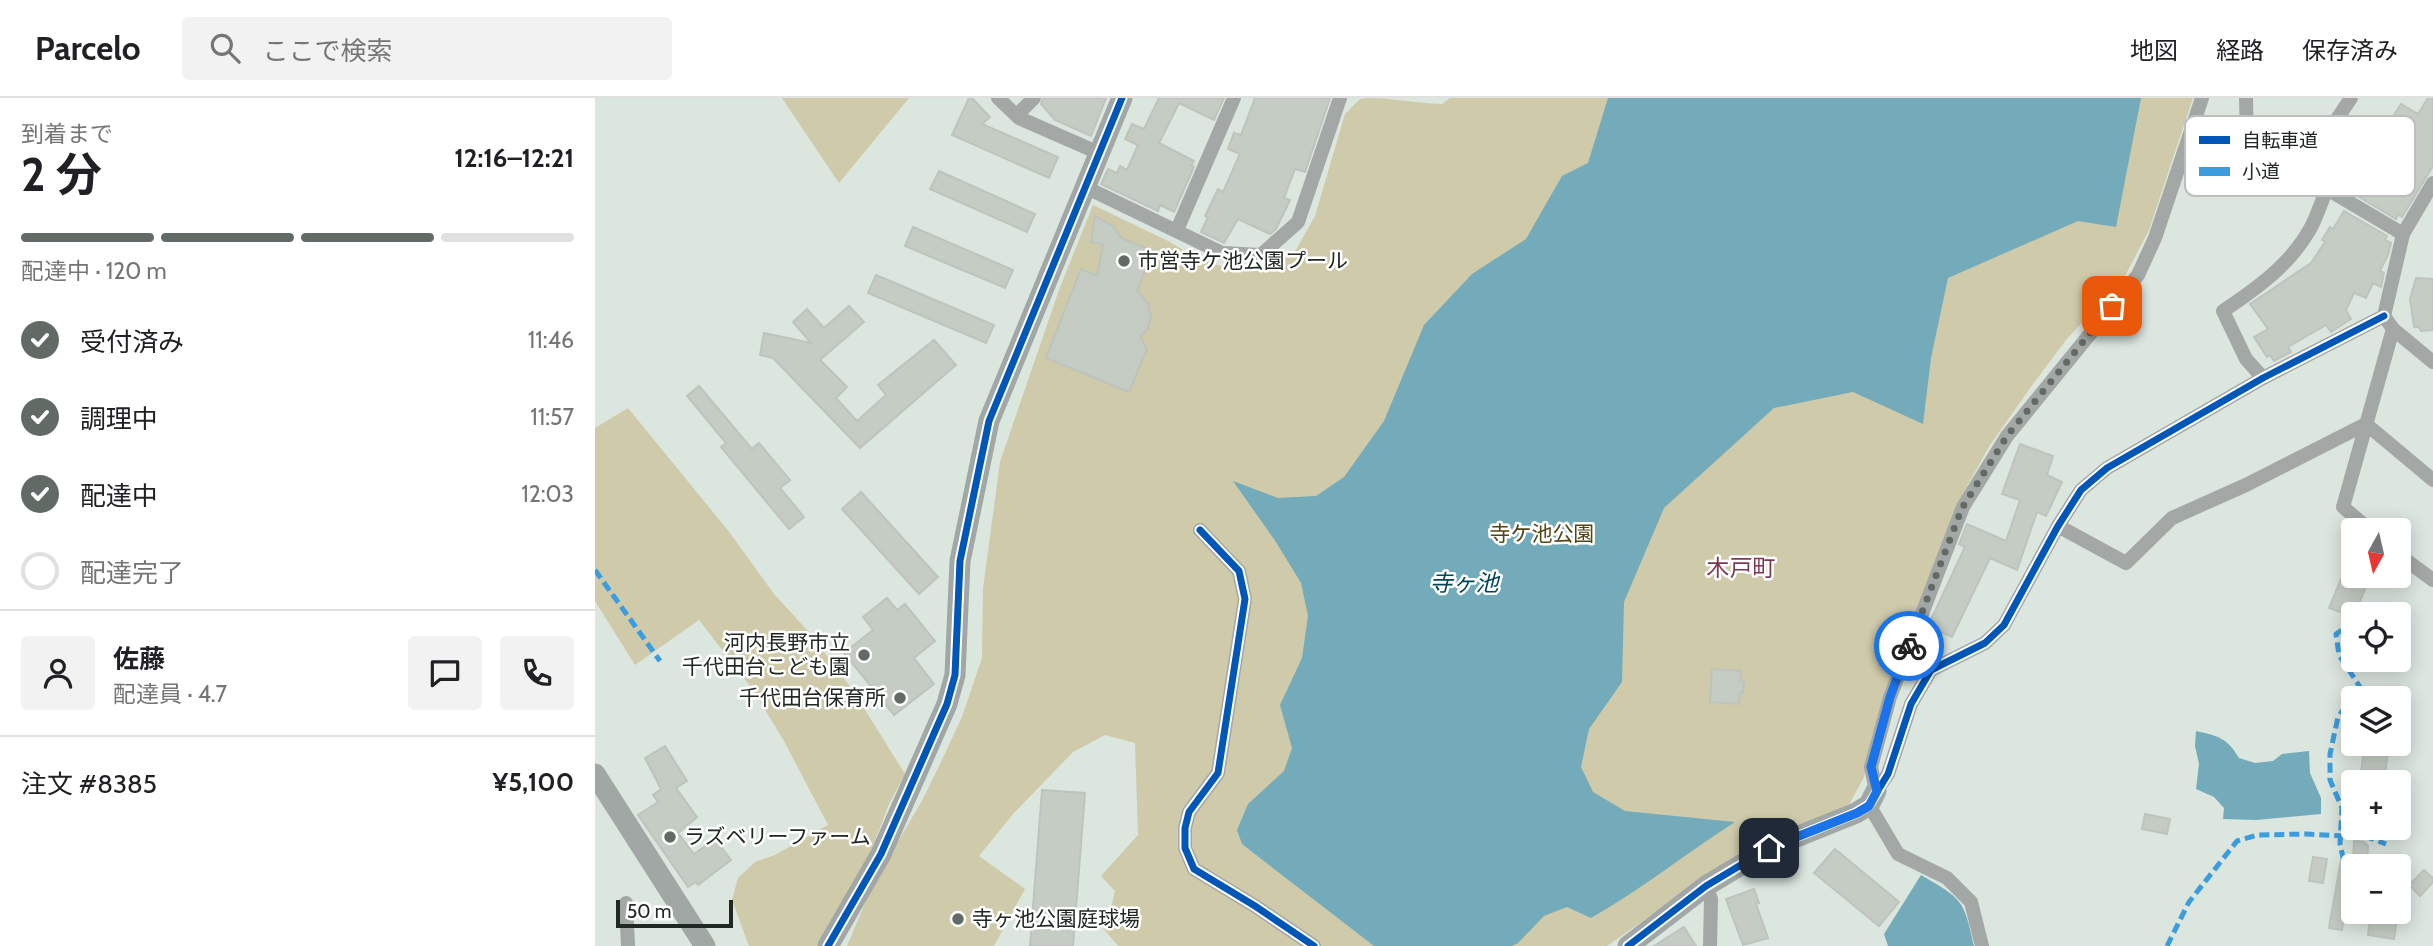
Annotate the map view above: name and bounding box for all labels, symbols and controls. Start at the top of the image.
search box [182,17,672,80]
text: Parcelo [35,28,140,68]
icon: search [206,29,244,67]
text: ここで検索 [262,35,392,67]
text: 地図 [2130,36,2178,65]
text: 経路 [2216,36,2264,65]
text: 保存済み [2302,36,2398,65]
legend [2185,116,2415,196]
text: 到着まで [21,120,113,148]
text: 自転車道 [2242,129,2318,152]
text: 12:16–12:21 [454,142,574,174]
text: 2 分 [21,147,102,203]
text: 小道 [2242,160,2280,183]
place label: 市営寺ケ池公園プール [1138,248,1348,273]
marker: 市営寺ケ池公園プール [1116,253,1132,269]
text: 配達中 · 120 m [21,257,167,285]
pin [2082,276,2142,336]
icon: bag [2093,287,2131,325]
icon: check [21,321,59,359]
text: 受付済み [80,326,184,358]
text: 11:46 [528,326,574,354]
icon: check [21,398,59,436]
text: 調理中 [80,403,158,435]
text: 11:57 [530,403,574,431]
icon: check [21,475,59,513]
text: 配達中 [80,480,158,512]
text: 12:03 [521,480,574,508]
north arrow [2341,518,2411,588]
map controls [2341,518,2411,924]
park label: 寺ケ池公園 [1490,521,1595,546]
district label: 木戸町 [1707,554,1776,582]
text: 配達完了 [80,557,184,589]
water label: 寺ヶ池 [1430,569,1501,597]
button: locate [2341,602,2411,672]
courier [1874,611,1944,681]
icon: bike [1890,627,1928,665]
place label: 河内長野市立 千代田台こども園 [682,630,850,679]
button: person [21,636,95,710]
button: chat [408,636,482,710]
button: phone [500,636,574,710]
text: 佐藤 [113,643,165,675]
marker: 河内長野市立 千代田台こども園 [856,647,872,663]
text: 配達員 · 4.7 [113,680,227,708]
place label: 千代田台保育所 [739,685,886,710]
button: layers [2341,686,2411,756]
marker: 千代田台保育所 [892,690,908,706]
text: ¥5,100 [492,766,574,798]
text: 注文 #8385 [21,768,157,800]
button: + [2341,770,2411,840]
pin [1739,818,1799,878]
place label: ラズベリーファーム [684,824,871,849]
marker: ラズベリーファーム [662,829,678,845]
icon: home [1750,829,1788,867]
button: − [2341,854,2411,924]
scale bar [616,897,733,929]
text: 50 m [627,900,671,923]
place label: 寺ヶ池公園庭球場 [972,906,1140,931]
marker: 寺ヶ池公園庭球場 [950,911,966,927]

